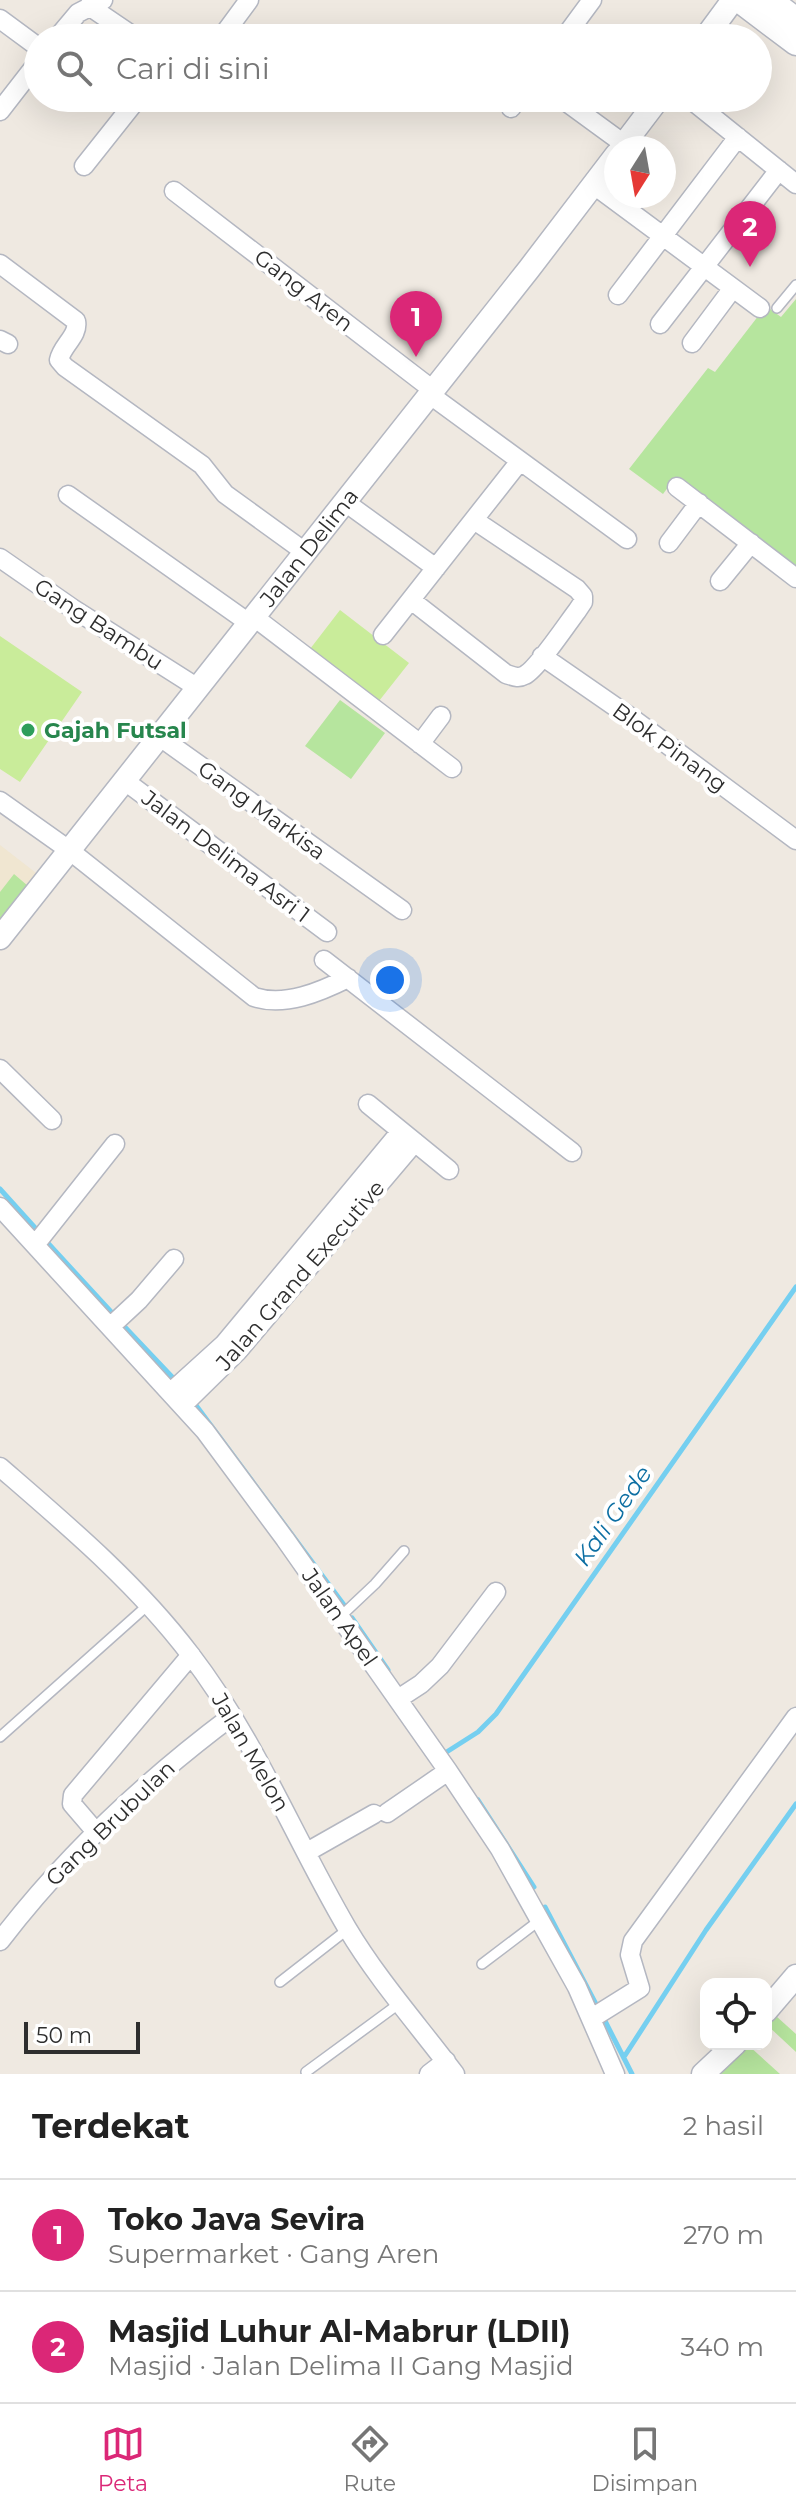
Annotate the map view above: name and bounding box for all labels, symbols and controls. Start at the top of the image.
search box [24,24,772,112]
icon: search [52,46,96,90]
text: Cari di sini [116,50,270,87]
north arrow [604,136,676,208]
pin: 2 [724,201,776,267]
street label: Gang Aren [249,243,359,337]
pin: 1 [390,291,442,357]
street label: Jalan Delima [254,483,364,613]
street label: Gang Bambu [29,573,168,676]
street label: Blok Pinang [607,697,732,798]
place label: Gajah Futsal [44,717,187,744]
marker: Gajah Futsal [19,721,37,739]
street label: Gang Markisa [193,755,331,866]
street label: Jalan Delima Asri 1 [135,784,315,928]
your location [370,960,410,1000]
street label: Jalan Grand Executive [210,1175,390,1377]
water label: Kali Gede [568,1460,658,1571]
street label: Jalan Apel [295,1562,383,1671]
street label: Jalan Melon [205,1687,295,1816]
street label: Gang Brubulan [40,1755,181,1892]
map controls [700,1978,772,2050]
button: locate [700,1978,772,2050]
scale bar [24,2018,140,2054]
text: 50 m [36,2022,92,2049]
text: Terdekat [32,2105,190,2147]
text: 2 hasil [683,2110,764,2142]
text: Toko Java Sevira [108,2201,365,2238]
text: 1 [53,2219,63,2251]
text: 270 m [683,2219,764,2251]
text: Supermarket · Gang Aren [108,2238,439,2270]
text: Masjid Luhur Al-Mabrur (LDII) [108,2313,570,2350]
text: 2 [50,2331,66,2363]
text: 340 m [681,2331,764,2363]
text: Masjid · Jalan Delima II Gang Masjid [108,2350,574,2382]
tab: Peta [98,2422,148,2497]
tab: Rute [343,2422,396,2497]
tab: Disimpan [591,2422,698,2497]

